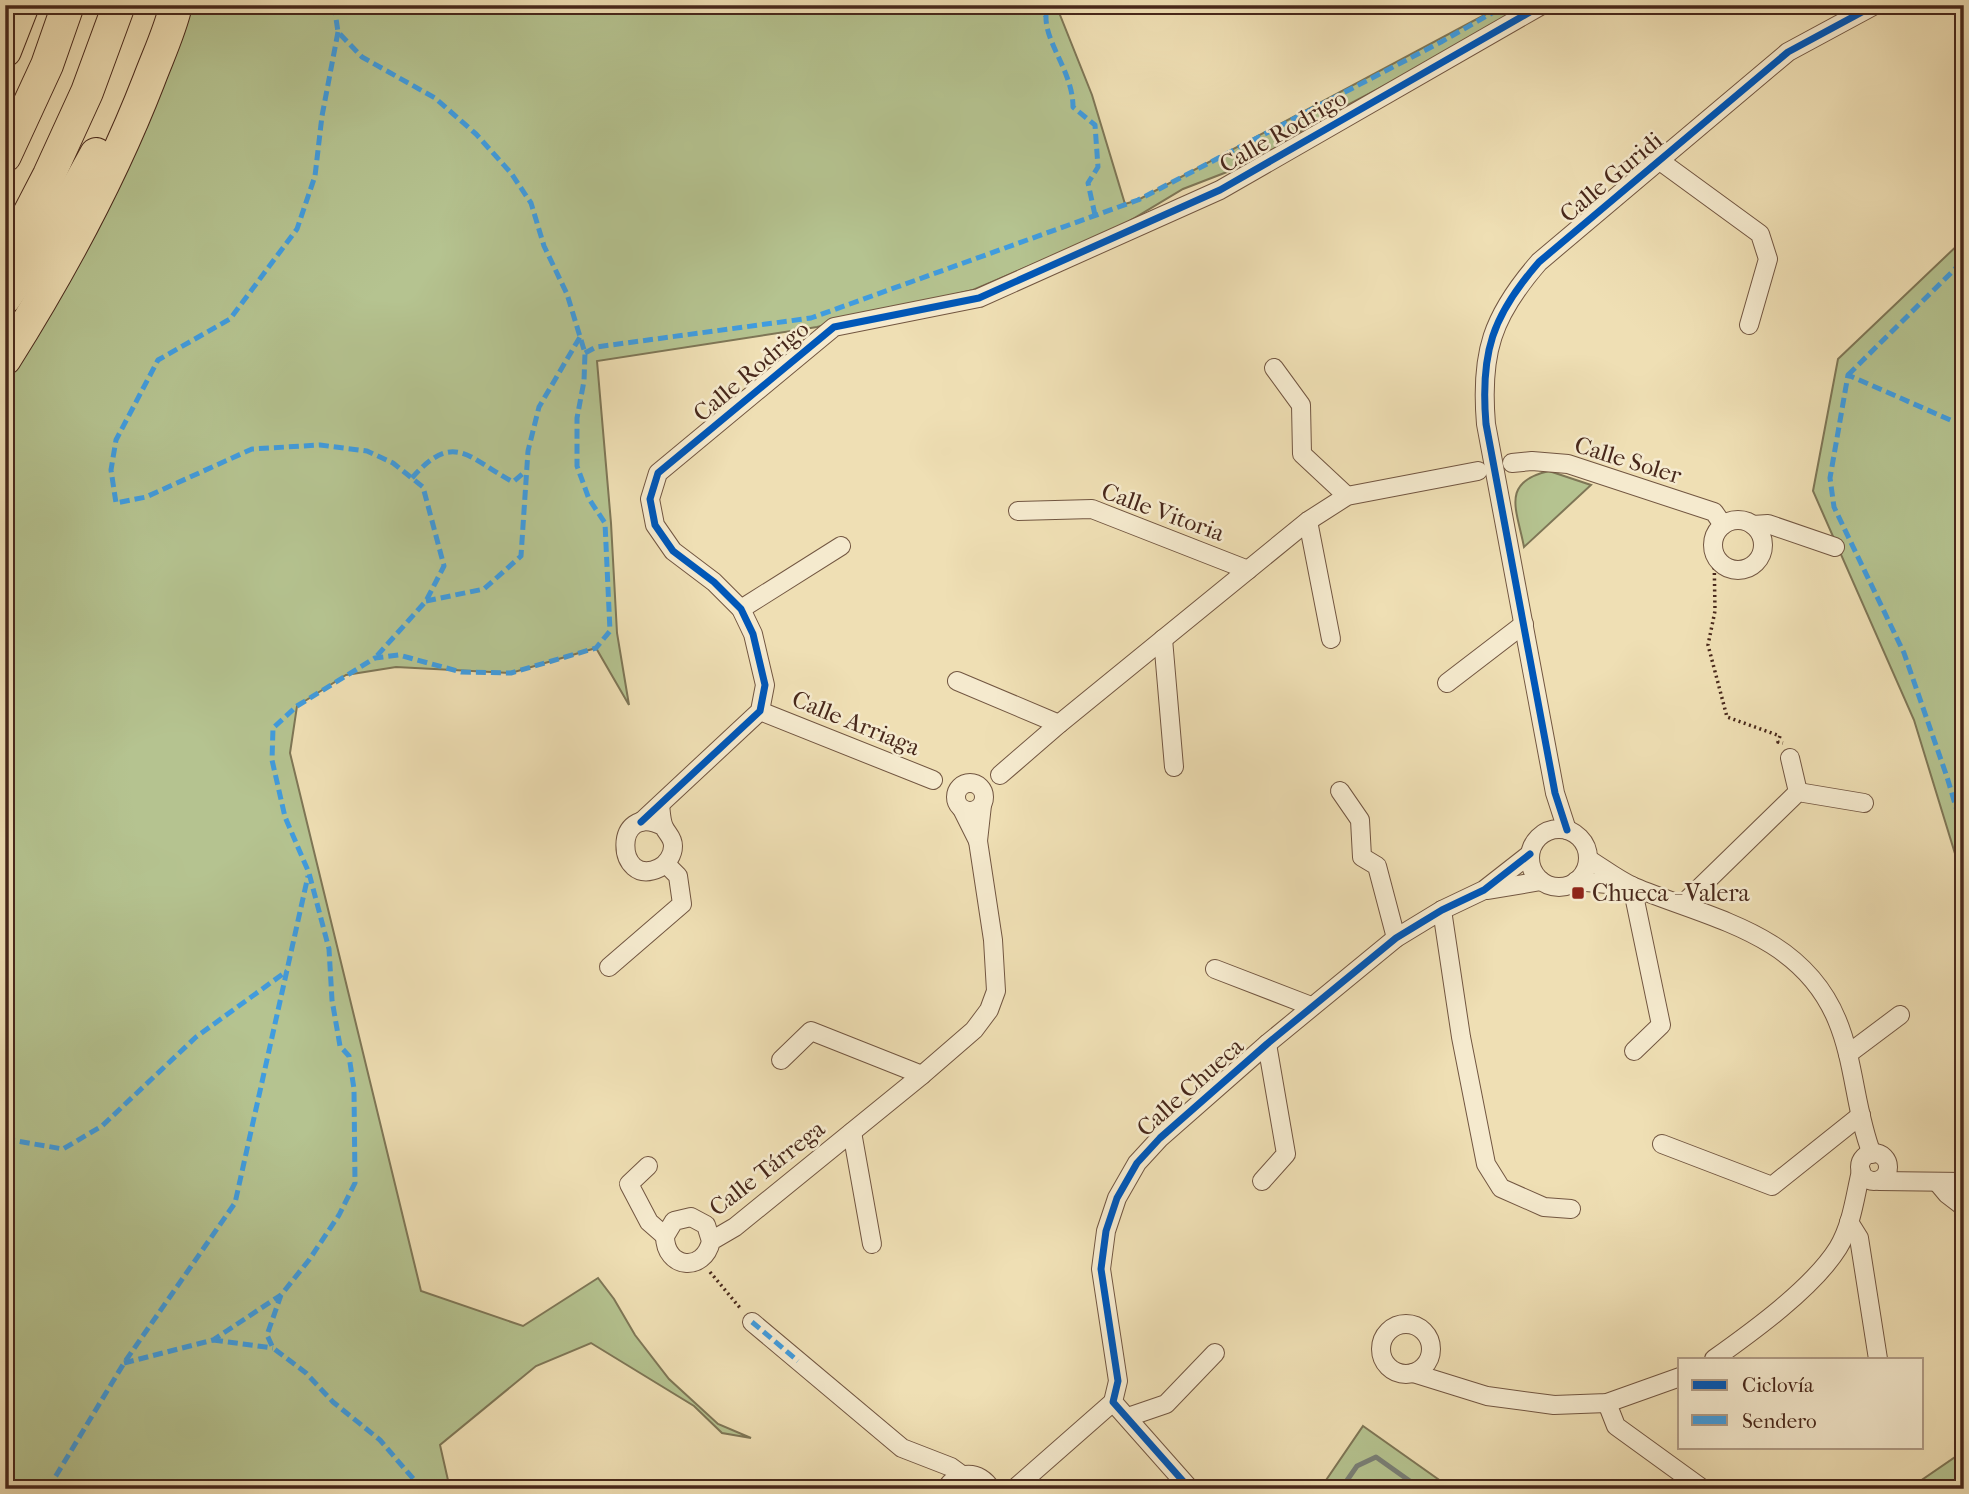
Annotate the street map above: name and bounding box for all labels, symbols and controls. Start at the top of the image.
street label: Calle Rodrigo [1215,83,1351,179]
street label: Calle Guridi [1554,126,1668,228]
street label: Calle Rodrigo [688,315,814,427]
street label: Calle Soler [1571,430,1686,490]
street label: Calle Vitoria [1098,477,1229,547]
street label: Calle Arriaga [788,685,925,762]
place label: Chueca - Valera [1592,879,1751,907]
marker: Chueca - Valera [1570,885,1586,901]
street label: Calle Chueca [1131,1031,1250,1142]
street label: Calle Tárrega [704,1114,831,1222]
legend [1678,1358,1924,1448]
text: Ciclovía [1742,1373,1814,1397]
text: Sendero [1742,1409,1817,1433]

